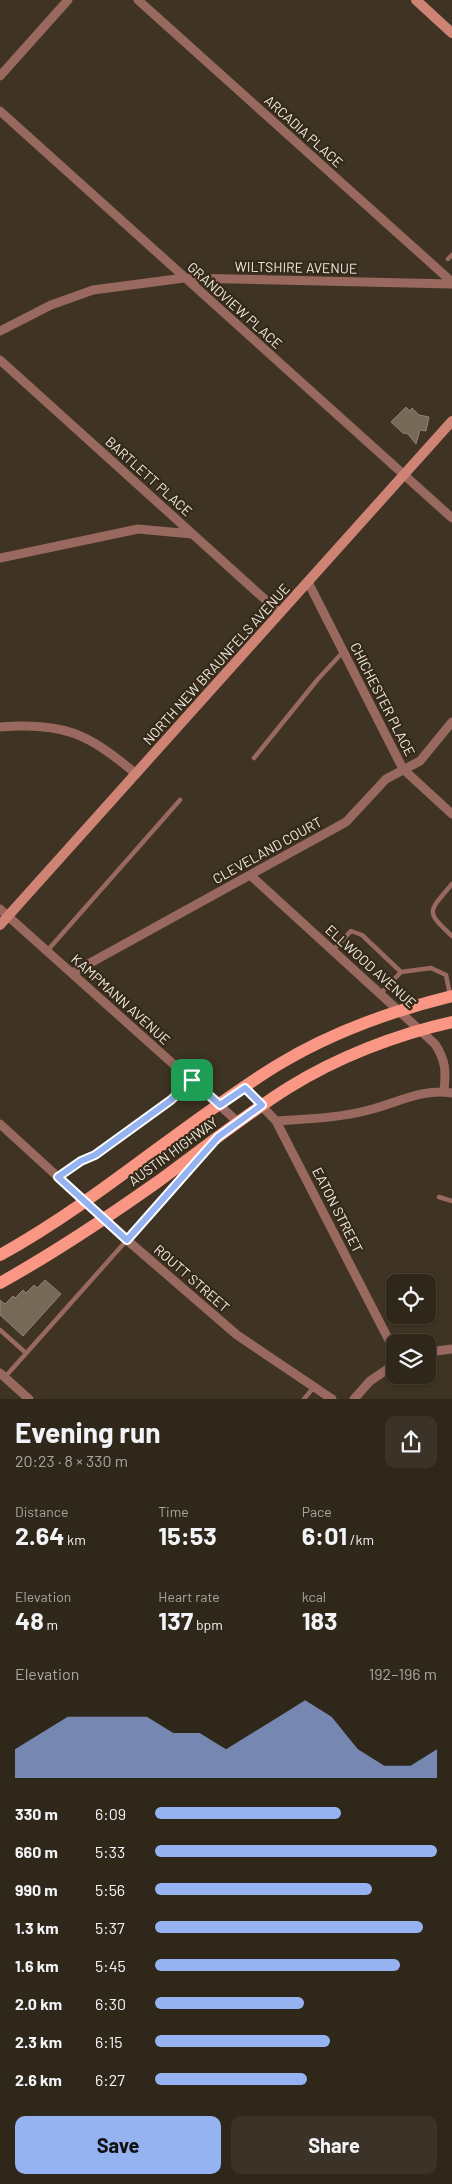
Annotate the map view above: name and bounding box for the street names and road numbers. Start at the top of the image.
street label: ARCADIA PLACE [261,91,347,171]
street label: WILTSHIRE AVENUE [235,257,357,277]
street label: GRANDVIEW PLACE [184,258,286,352]
street label: BARTLETT PLACE [102,433,196,519]
street label: NORTH NEW BRAUNFELS AVENUE [139,580,293,748]
street label: CHICHESTER PLACE [347,639,419,759]
street label: CLEVELAND COURT [209,813,325,887]
street label: ELLWOOD AVENUE [322,921,420,1011]
street label: KAMPMANN AVENUE [68,950,174,1048]
street label: AUSTIN HIGHWAY [125,1113,221,1189]
street label: EATON STREET [309,1164,367,1256]
street label: ROUTT STREET [151,1241,233,1315]

